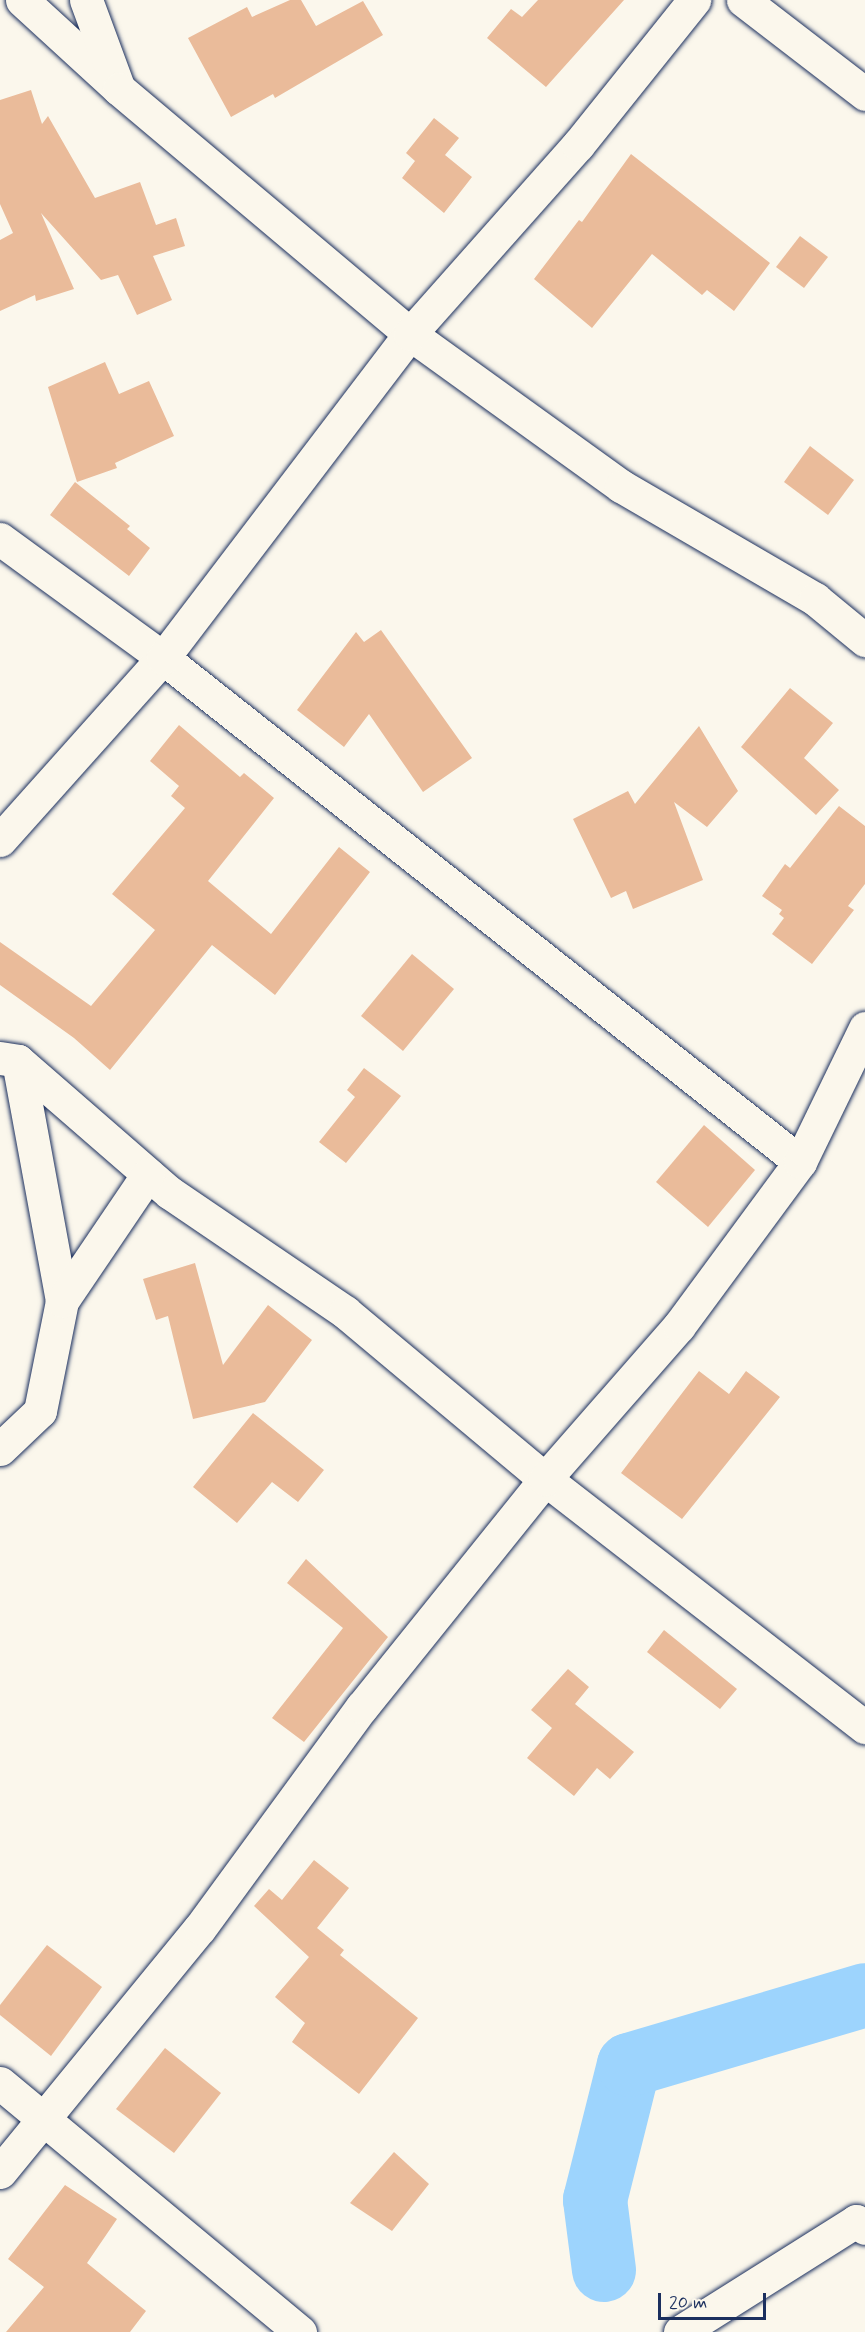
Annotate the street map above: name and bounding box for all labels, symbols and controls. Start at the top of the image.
scale bar [661,2281,769,2319]
text: 20 m [669,2291,707,2315]

